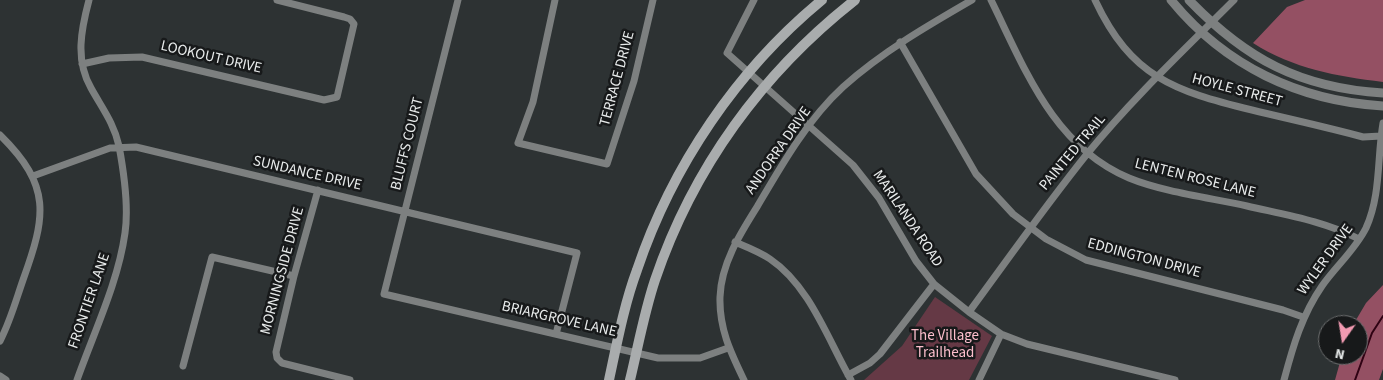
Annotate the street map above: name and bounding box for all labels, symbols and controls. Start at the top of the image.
street label: TERRACE DRIVE [597,29,639,129]
street label: LOOKOUT DRIVE [159,38,263,78]
street label: HOYLE STREET [1190,70,1284,112]
street label: BLUFFS COURT [388,96,428,192]
street label: ANDORRA DRIVE [742,104,816,198]
street label: PAINTED TRAIL [1036,111,1110,195]
street label: SUNDANCE DRIVE [251,153,363,195]
street label: LENTEN ROSE LANE [1133,155,1257,203]
street label: MARILANDA ROAD [868,167,946,271]
street label: MORNINGSIDE DRIVE [257,205,309,337]
street label: WYLER DRIVE [1294,221,1358,299]
street label: EDDINGTON DRIVE [1085,235,1203,283]
street label: FRONTIER LANE [65,251,115,351]
street label: BRIARGROVE LANE [500,298,618,342]
north arrow [1318,315,1368,365]
park label: The Village Trailhead [911,328,979,363]
text: N [1333,343,1347,364]

